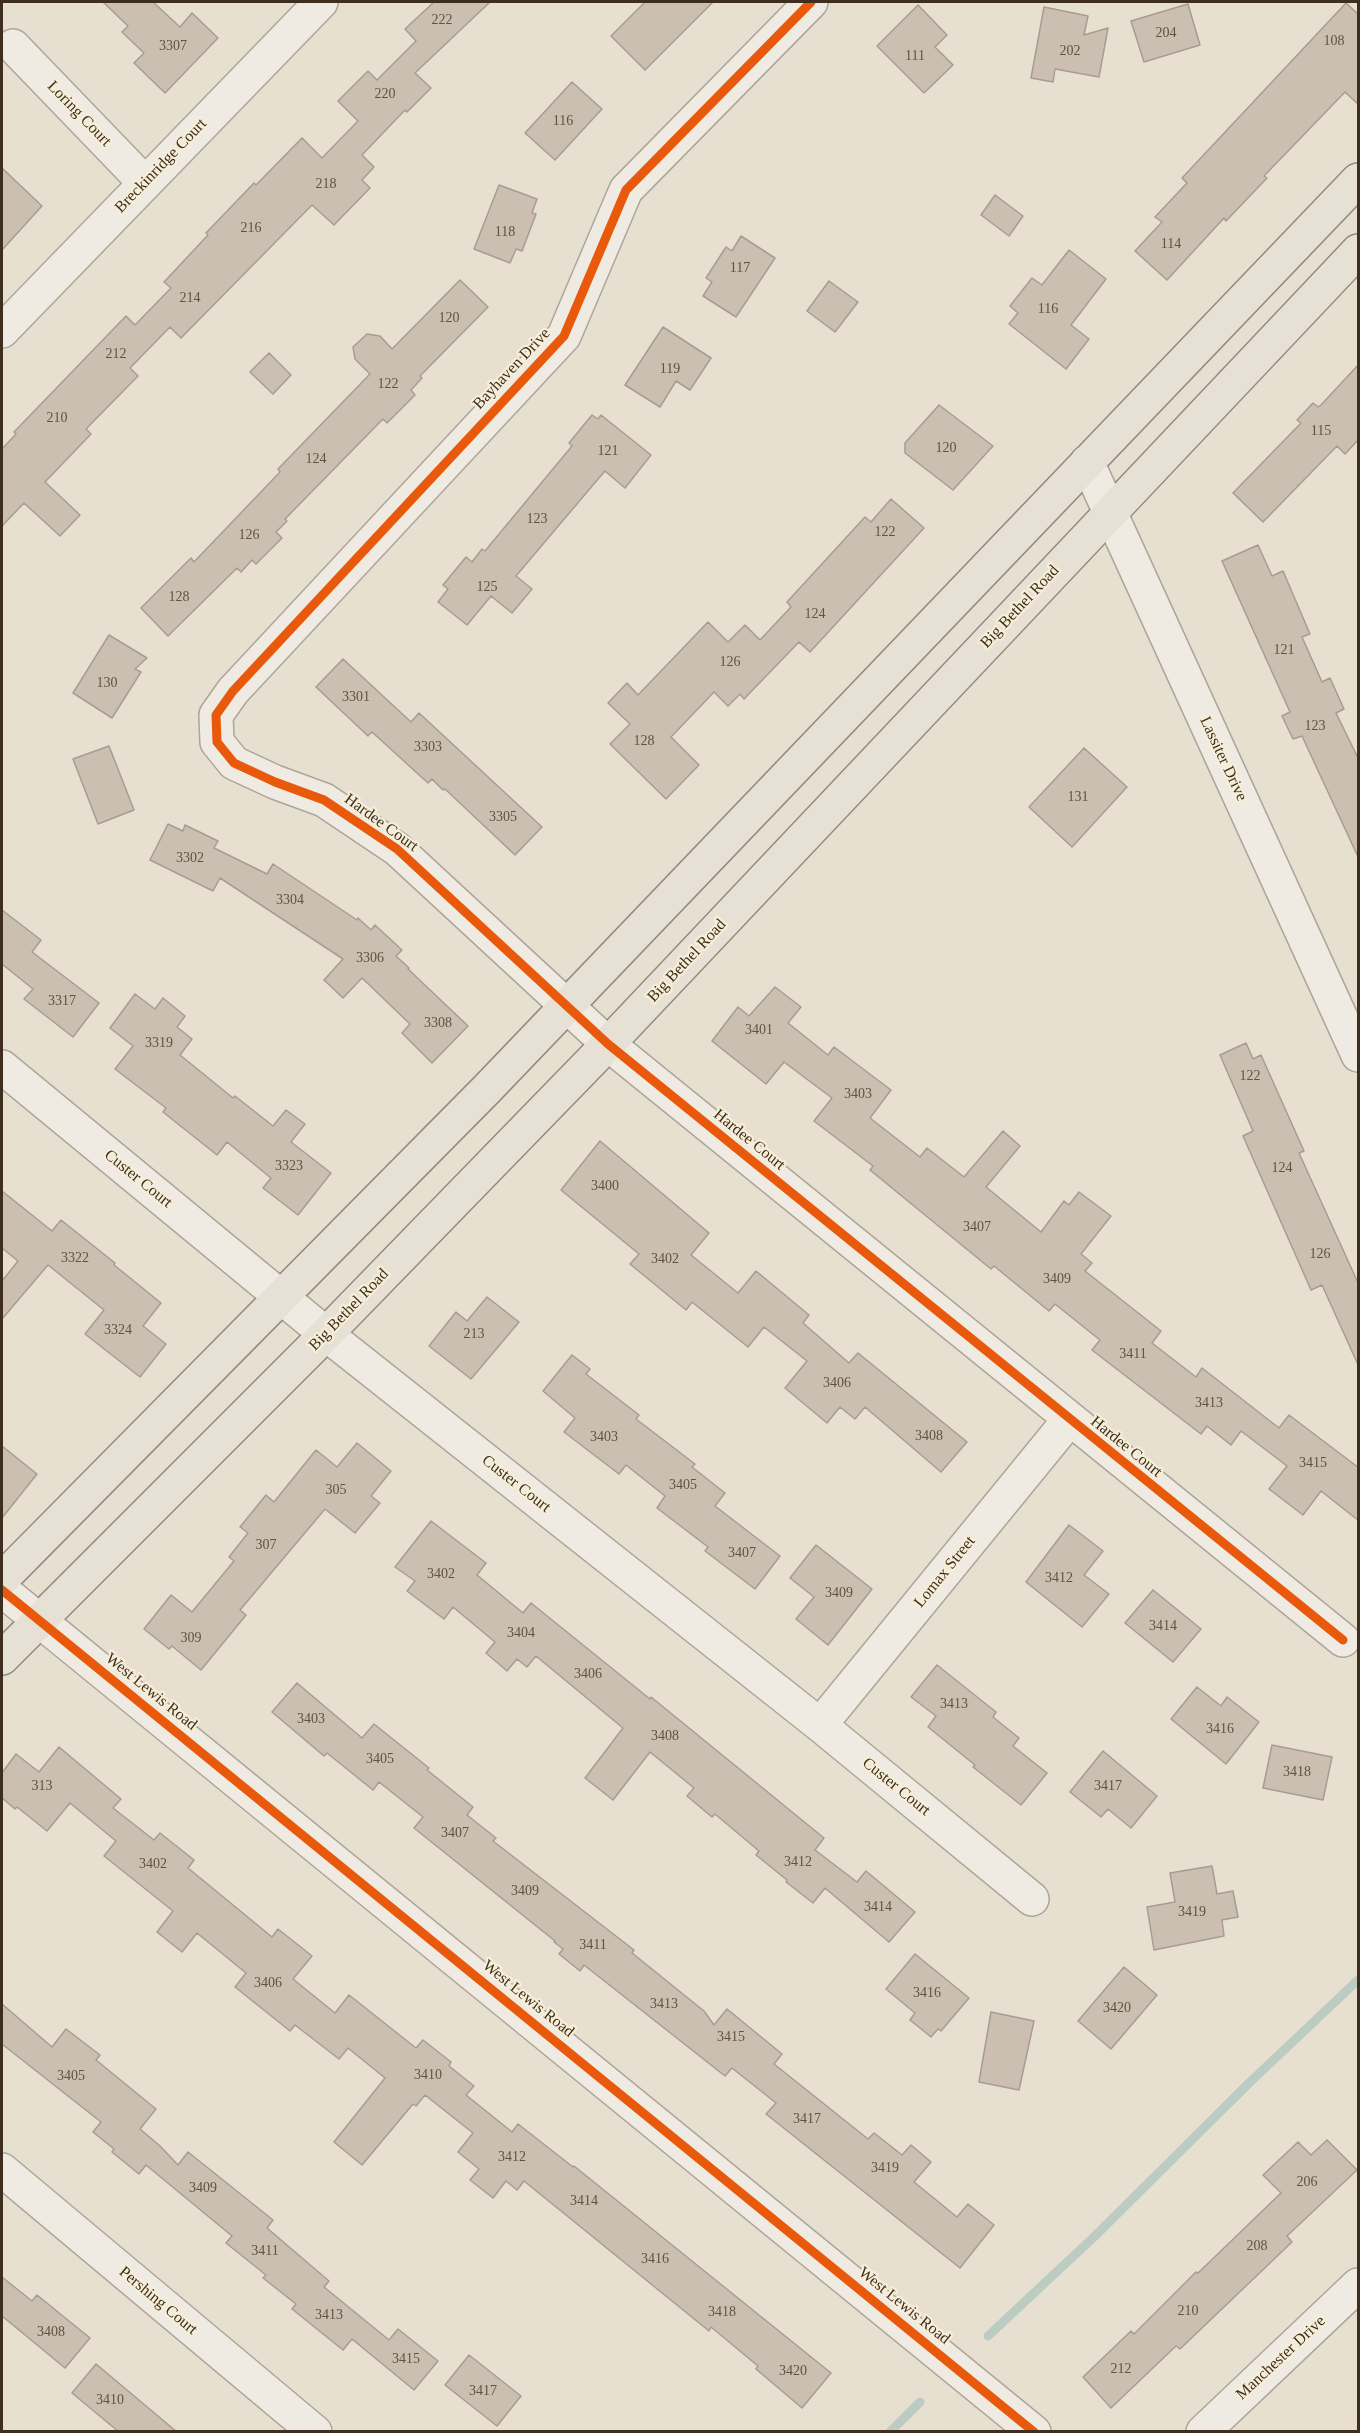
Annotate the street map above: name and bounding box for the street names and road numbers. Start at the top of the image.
street label: Loring Court [43,77,115,151]
street label: Breckinridge Court [111,115,211,217]
street label: Bayhaven Drive [469,324,555,414]
street label: Big Bethel Road [977,561,1063,653]
street label: Lassiter Drive [1195,714,1251,804]
street label: Hardee Court [340,790,422,856]
street label: Big Bethel Road [644,915,730,1007]
street label: Hardee Court [709,1105,789,1175]
street label: Custer Court [100,1146,176,1212]
street label: Big Bethel Road [305,1265,393,1355]
street label: Hardee Court [1086,1412,1166,1482]
street label: Custer Court [478,1451,554,1517]
street label: Lomax Street [910,1532,980,1612]
street label: West Lewis Road [101,1649,201,1735]
street label: Custer Court [858,1754,934,1820]
street label: West Lewis Road [478,1956,578,2042]
street label: Pershing Court [115,2263,201,2339]
street label: West Lewis Road [854,2263,954,2349]
street label: Manchester Drive [1232,2312,1330,2404]

